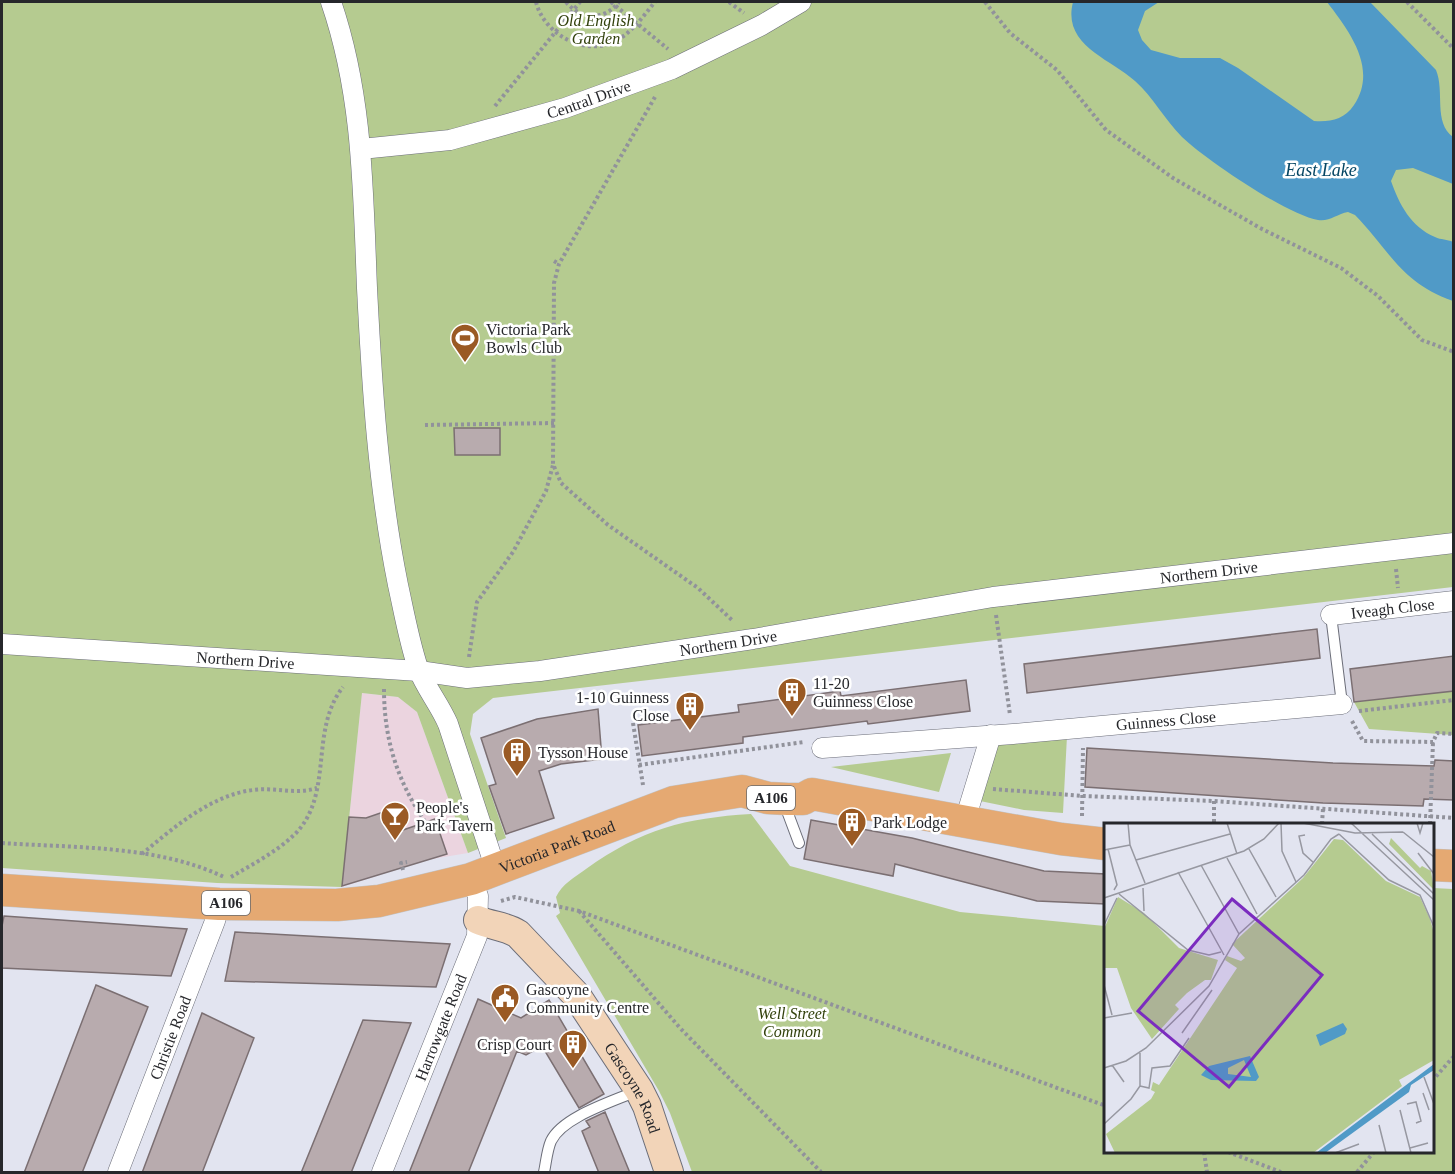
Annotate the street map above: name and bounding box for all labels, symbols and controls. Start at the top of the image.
park label: Old English Garden [558,12,634,47]
street label: Central Drive [545,76,633,121]
water label: East Lake [1284,160,1357,180]
place label: Victoria Park Bowls Club [486,321,571,356]
sports icon: Victoria Park Bowls Club [449,322,481,364]
street label: Northern Drive [1159,558,1259,586]
street label: Iveagh Close [1350,595,1435,621]
street label: Northern Drive [678,626,778,658]
street label: Northern Drive [196,648,295,671]
place label: 11-20 Guinness Close [813,675,913,710]
building icon: 11-20 Guinness Close [776,676,808,718]
place label: 1-10 Guinness Close [576,689,669,724]
building icon: 1-10 Guinness Close [674,690,706,732]
street label: Guinness Close [1115,707,1216,733]
building icon: Tysson House [501,736,533,778]
place label: Tysson House [538,744,628,762]
road number: A106 [747,786,795,810]
place label: People's Park Tavern [416,799,493,834]
bar icon: People's Park Tavern [379,800,411,842]
building icon: Park Lodge [836,806,868,848]
place label: Park Lodge [873,814,947,832]
street label: Victoria Park Road [496,817,617,876]
inset map [1104,823,1434,1153]
road number: A106 [202,891,250,915]
street label: Harrowgate Road [411,972,469,1083]
place label: Gascoyne Community Centre [526,981,649,1017]
public building icon: Gascoyne Community Centre [489,982,521,1024]
street label: Christie Road [146,993,194,1082]
park label: Well Street Common [758,1005,827,1040]
building icon: Crisp Court [557,1028,589,1070]
place label: Crisp Court [477,1036,553,1054]
street label: Gascoyne Road [602,1039,664,1135]

